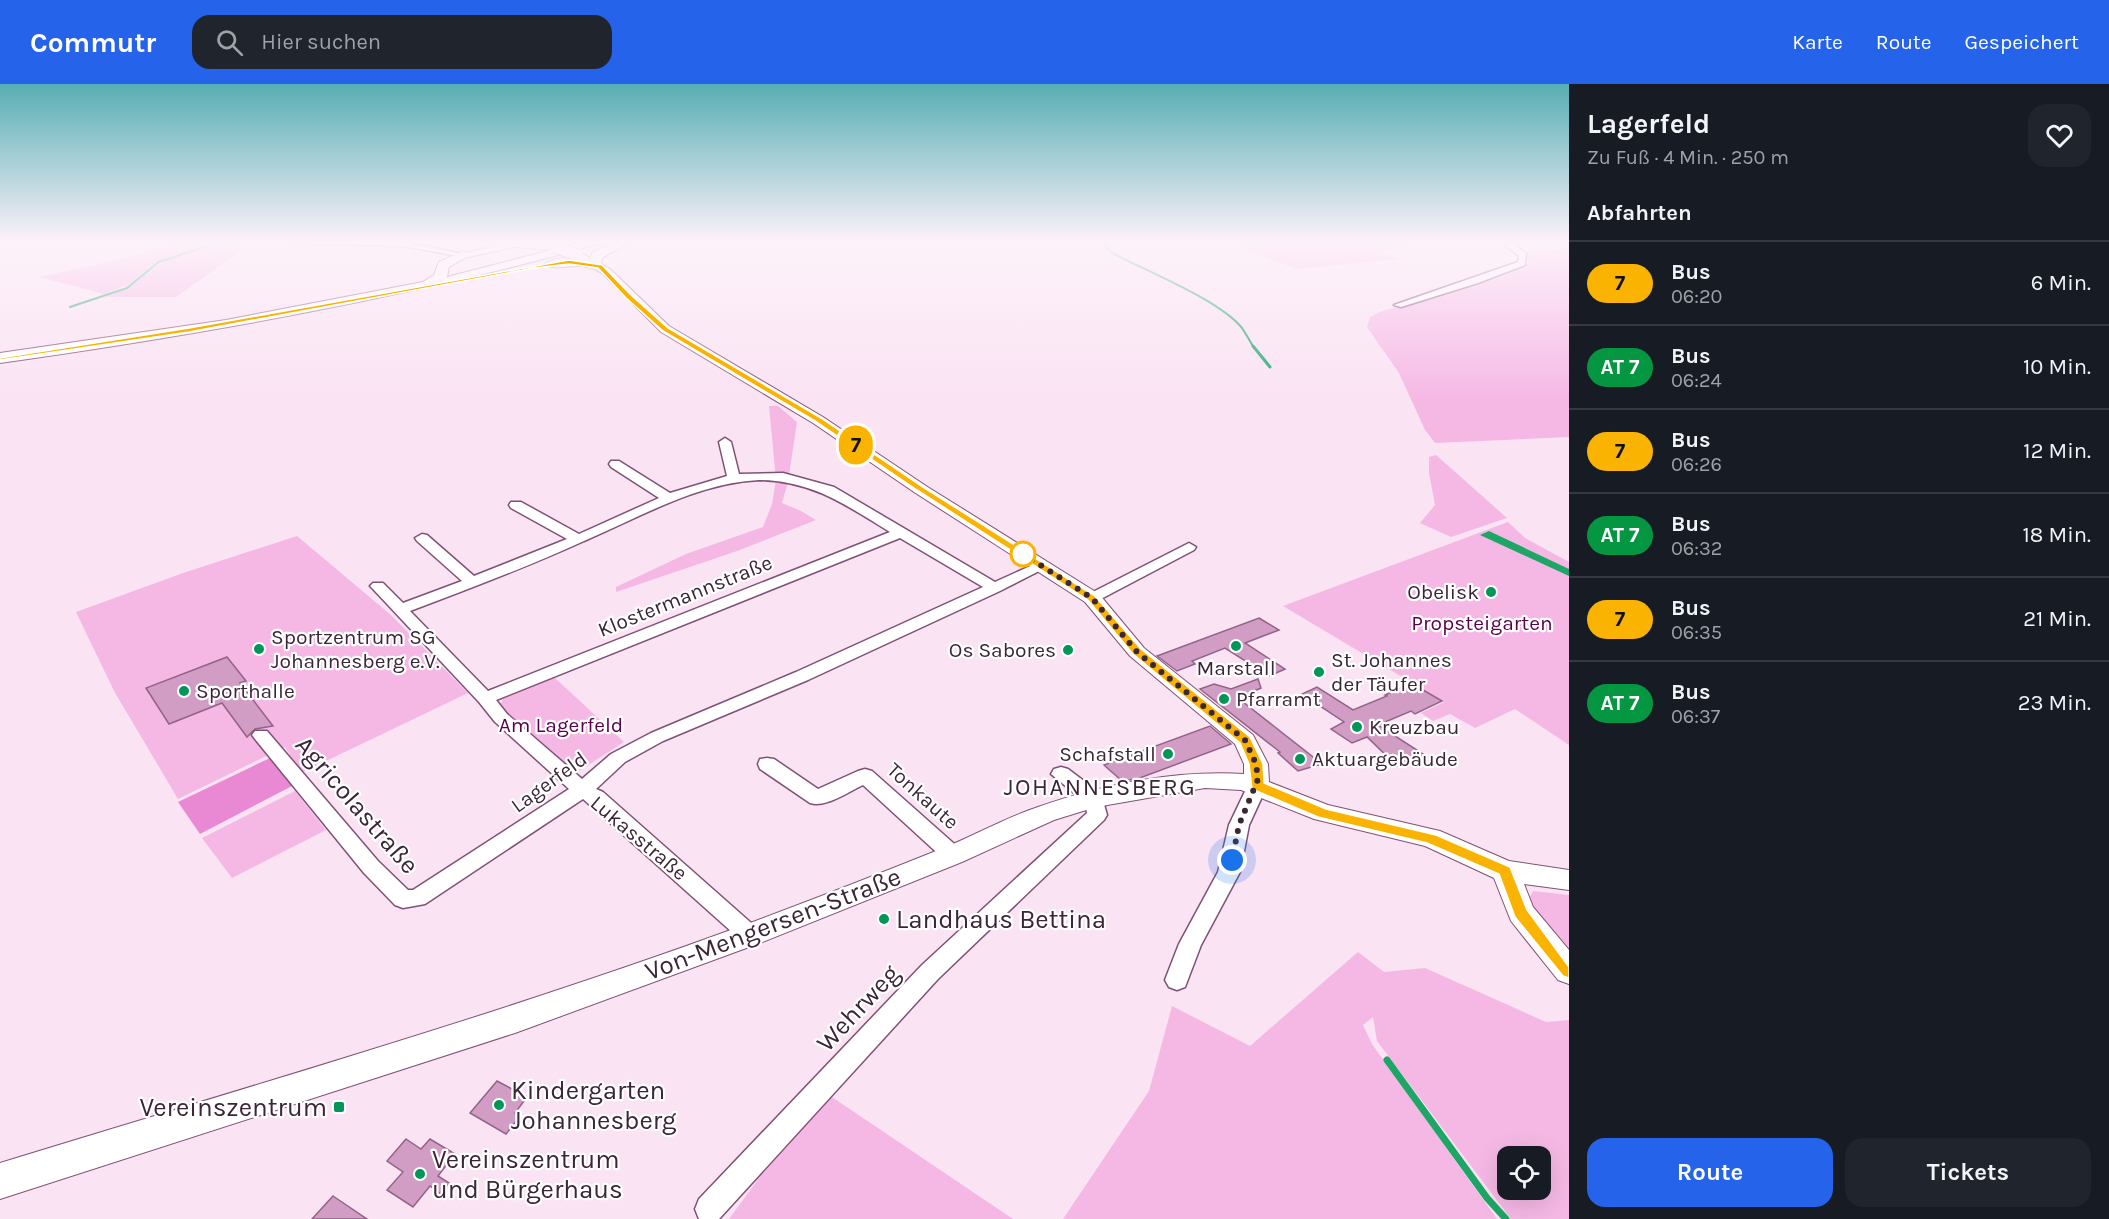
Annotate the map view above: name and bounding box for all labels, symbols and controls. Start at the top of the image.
search box [192,15,612,69]
text: Commutr [30,26,156,59]
icon: search [213,26,246,59]
text: Hier suchen [261,29,381,55]
text: Karte [1792,30,1843,54]
text: Route [1876,30,1932,54]
text: Gespeichert [1965,30,2079,54]
button: heart [2028,104,2091,167]
text: Lagerfeld [1587,107,1710,140]
text: Zu Fuß · 4 Min. · 250 m [1587,146,1789,169]
text: Abfahrten [1587,200,1692,226]
text: Bus [1671,259,1711,285]
text: 6 Min. [2031,270,2091,296]
text: 7 [1615,271,1625,295]
text: 06:20 [1671,285,1722,308]
text: Bus [1671,343,1711,369]
text: 10 Min. [2023,354,2091,380]
text: AT 7 [1600,355,1640,379]
text: 06:24 [1671,369,1722,392]
line badge: 7 [836,426,876,464]
text: Bus [1671,427,1711,453]
text: 7 [851,433,861,457]
text: 12 Min. [2023,438,2091,464]
text: 7 [1615,439,1625,463]
text: 06:26 [1671,453,1722,476]
text: Bus [1671,511,1711,537]
text: 18 Min. [2023,522,2091,548]
text: AT 7 [1600,523,1640,547]
text: 06:32 [1671,537,1722,560]
unlabelled marker [1010,541,1036,567]
street label: Klostermannstraße [594,550,776,642]
place label: Obelisk [1407,580,1479,604]
marker: Obelisk [1484,585,1498,599]
text: Bus [1671,595,1711,621]
text: 21 Min. [2023,606,2091,632]
text: 7 [1615,607,1625,631]
park label: Propsteigarten [1411,611,1553,635]
text: 06:35 [1671,621,1722,644]
place label: Sportzentrum SG Johannesberg e.V. [271,625,440,673]
place label: Os Sabores [949,638,1056,662]
marker: Marstall [1229,639,1243,653]
marker: Sportzentrum SG Johannesberg e.V. [252,642,266,656]
marker: Os Sabores [1061,643,1075,657]
place label: St. Johannes der Täufer [1331,648,1452,696]
place label: Marstall [1196,656,1276,680]
marker: St. Johannes der Täufer [1312,665,1326,679]
place label: Sporthalle [196,679,295,703]
text: Bus [1671,679,1711,705]
marker: Sporthalle [177,684,191,698]
place label: Pfarramt [1236,687,1321,711]
text: 23 Min. [2018,690,2091,716]
text: AT 7 [1600,691,1640,715]
marker: Pfarramt [1217,692,1231,706]
text: 06:37 [1671,705,1720,728]
park label: Am Lagerfeld [499,713,623,737]
place label: Kreuzbau [1369,715,1460,739]
marker: Kreuzbau [1350,720,1364,734]
street label: Agricolastraße [289,730,425,880]
place label: Schafstall [1059,742,1156,766]
street label: Lagerfeld [506,746,592,818]
marker: Schafstall [1161,747,1175,761]
place label: Aktuargebäude [1312,747,1458,771]
marker: Aktuargebäude [1293,752,1307,766]
street label: Tonkaute [882,758,964,834]
district label: JOHANNESBERG [1004,773,1196,801]
street label: Lukasstraße [586,791,692,885]
your location [1217,845,1247,875]
street label: Von-Mengersen-Straße [641,861,905,987]
place label: Landhaus Bettina [896,904,1106,935]
marker: Landhaus Bettina [877,912,891,926]
street label: Wehrweg [810,958,906,1058]
place label: Kindergarten Johannesberg [511,1075,677,1136]
place label: Vereinszentrum [139,1092,327,1123]
marker: Kindergarten Johannesberg [492,1098,506,1112]
marker: Vereinszentrum [332,1100,346,1114]
button: Route [1587,1138,1833,1207]
button: Tickets [1845,1138,2091,1207]
place label: Vereinszentrum und Bürgerhaus [432,1144,623,1205]
map controls [1497,1146,1551,1200]
button: locate [1497,1146,1551,1200]
marker: Vereinszentrum und Bürgerhaus [413,1167,427,1181]

